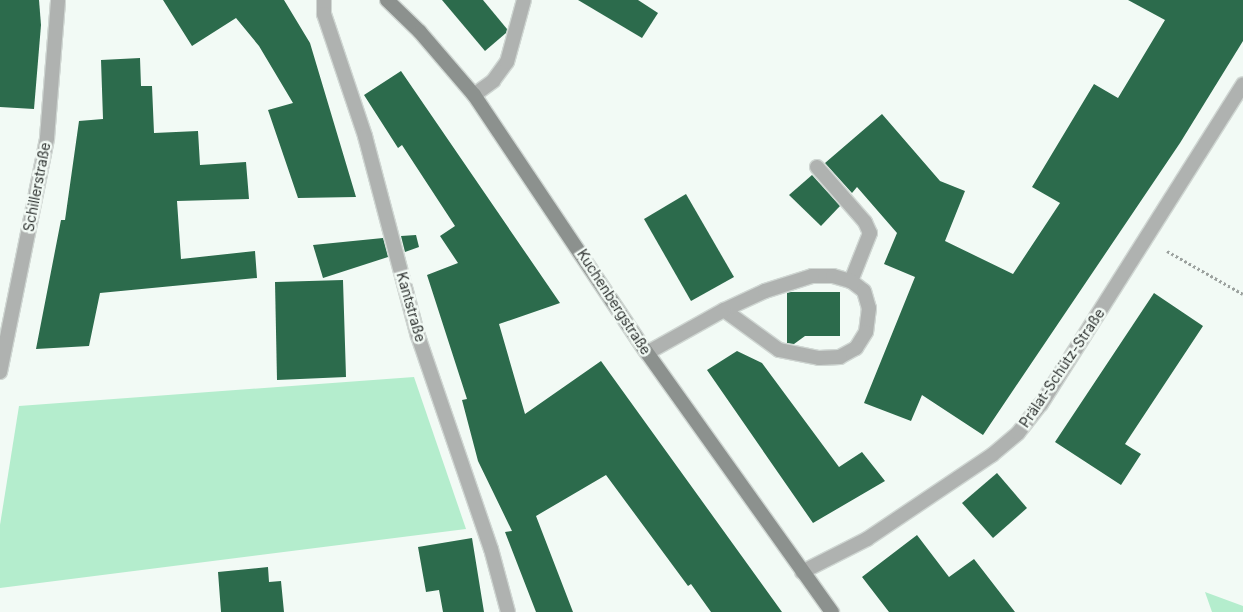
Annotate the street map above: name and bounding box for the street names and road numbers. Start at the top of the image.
street label: Schillerstraße [20,141,54,233]
street label: Kuchenbergstraße [574,246,654,358]
street label: Kantstraße [393,270,429,344]
street label: Prälat-Schütz-Straße [1016,305,1108,431]

